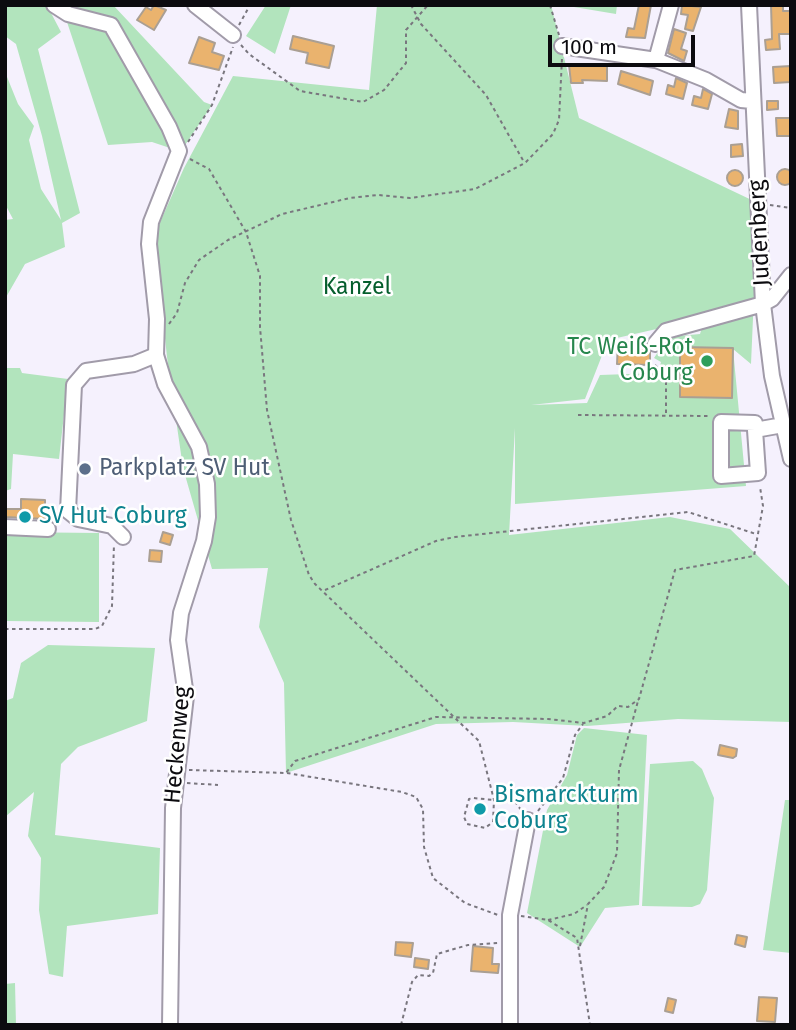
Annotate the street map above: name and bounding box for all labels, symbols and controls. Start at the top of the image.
scale bar [551,21,698,65]
text: 100 m [561,34,617,60]
street label: Judenberg [743,179,777,287]
park label: Kanzel [323,274,391,302]
place label: TC Weiß-Rot Coburg [567,334,693,388]
marker: TC Weiß-Rot Coburg [699,353,715,369]
place label: Parkplatz SV Hut [99,455,270,483]
marker: Parkplatz SV Hut [77,461,93,477]
place label: SV Hut Coburg [39,503,187,531]
marker: SV Hut Coburg [17,509,33,525]
street label: Heckenweg [159,685,197,805]
place label: Bismarckturm Coburg [494,782,639,836]
marker: Bismarckturm Coburg [472,801,488,817]

